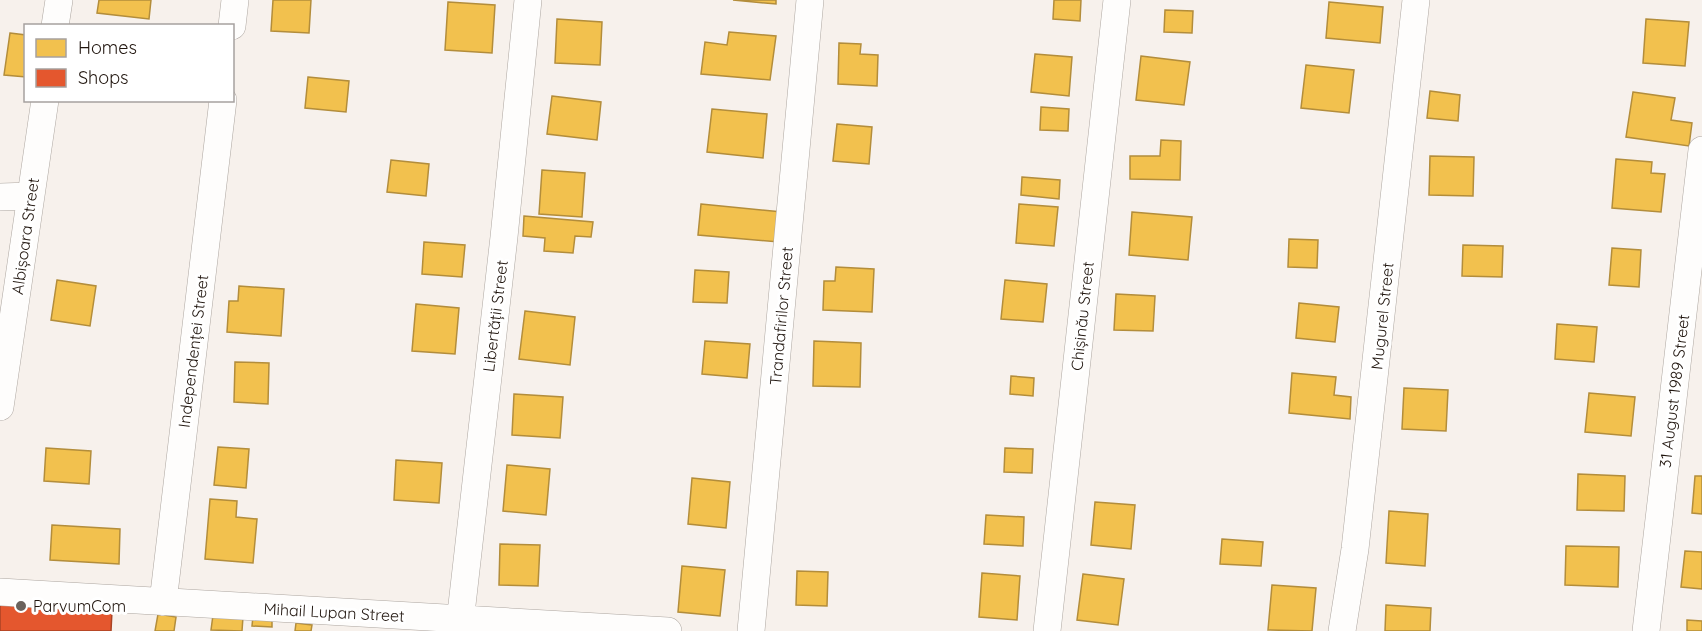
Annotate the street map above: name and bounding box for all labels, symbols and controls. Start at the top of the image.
legend [24,24,234,102]
text: Homes [78,36,137,59]
text: Shops [78,66,129,89]
street label: Albișoara Street [7,176,43,296]
street label: Trandafirilor Street [765,246,797,386]
street label: Libertății Street [478,259,512,373]
street label: Chișinău Street [1066,260,1098,372]
street label: Mugurel Street [1366,261,1398,371]
street label: Independenței Street [174,273,212,429]
street label: 31 August 1989 Street [1655,313,1693,469]
place label: ParvumCom [33,596,126,616]
street label: Mihail Lupan Street [263,598,405,626]
marker: ParvumCom [14,599,28,613]

